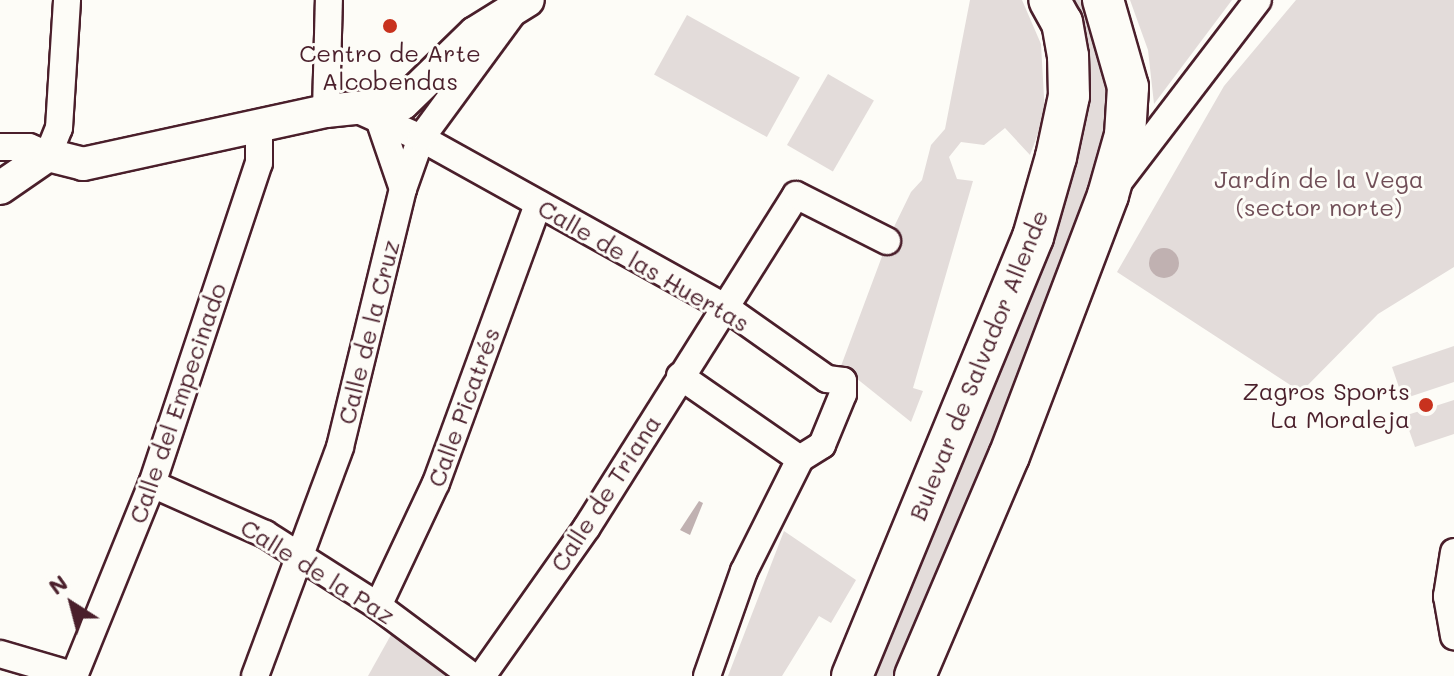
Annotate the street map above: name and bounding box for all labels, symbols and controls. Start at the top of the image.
marker: Centro de Arte Alcobendas [381,17,399,35]
place label: Centro de Arte Alcobendas [299,39,481,95]
park label: Jardín de la Vega (sector norte) [1214,165,1424,221]
street label: Calle de las Huertas [533,193,755,337]
street label: Bulevar de Salvador Allende [902,206,1054,524]
street label: Calle de la Cruz [331,237,405,427]
street label: Calle del Empecinado [122,279,232,527]
street label: Calle Picatrés [421,323,505,491]
place label: Zagros Sports La Moraleja [1243,377,1410,433]
marker: Zagros Sports La Moraleja [1417,396,1435,414]
street label: Calle de Triana [544,410,666,576]
street label: Calle de la Paz [236,512,400,630]
north arrow [32,564,112,644]
text: N [42,568,73,601]

